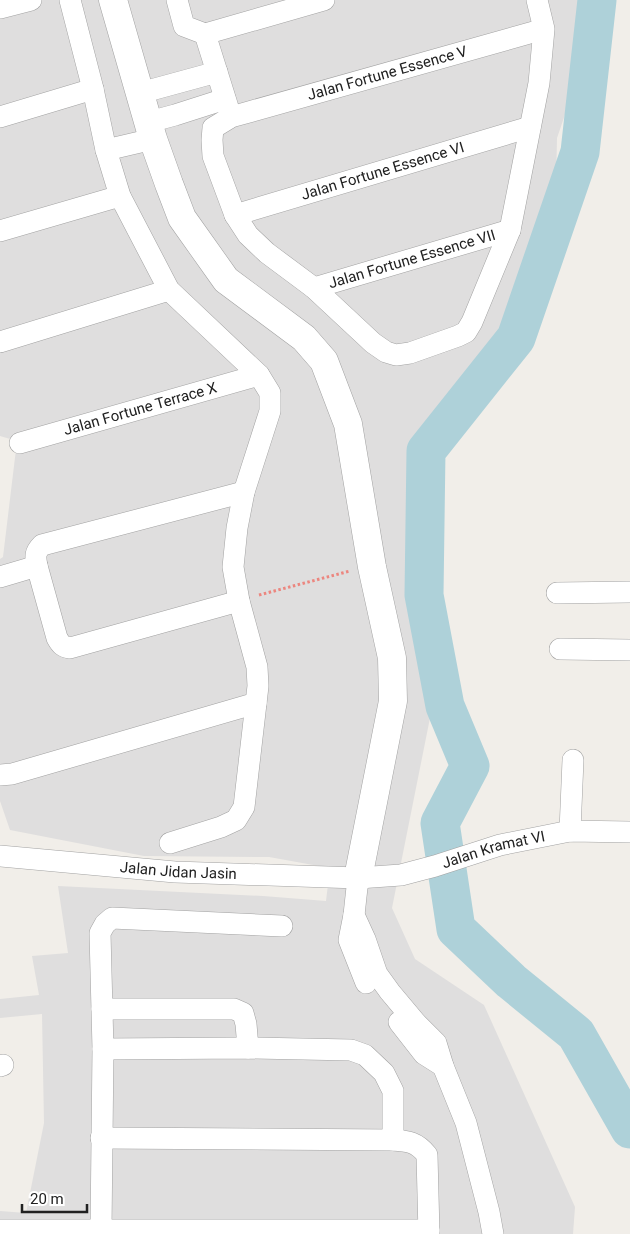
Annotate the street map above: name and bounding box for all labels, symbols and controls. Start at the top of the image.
street label: Jalan Fortune Essence V [305,42,469,104]
street label: Jalan Fortune Essence VI [299,138,466,204]
street label: Jalan Fortune Essence VII [326,226,497,292]
street label: Jalan Fortune Terrace X [61,378,220,439]
street label: Jalan Kramat VI [440,827,547,872]
street label: Jalan Jidan Jasin [119,858,237,883]
scale bar [22,1182,88,1214]
text: 20 m [30,1190,64,1208]

